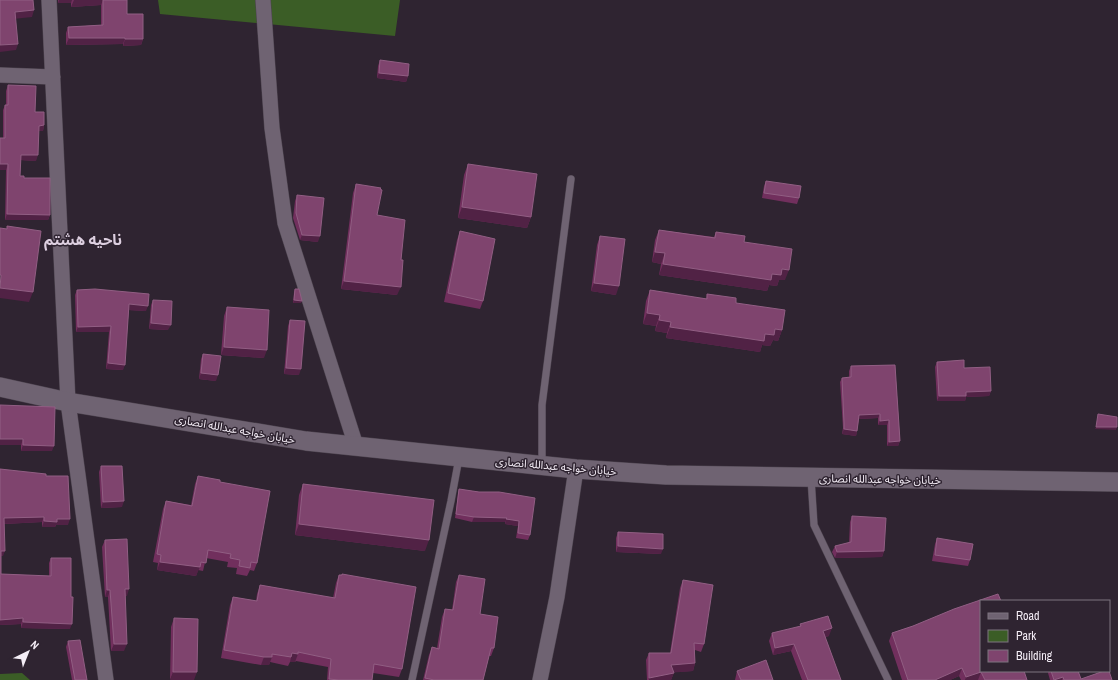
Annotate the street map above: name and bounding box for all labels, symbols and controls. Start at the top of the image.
district label: ناحیه هشتم [44,229,122,251]
street label: خیابان خواجه عبدالله انصاری [174,412,297,447]
street label: خیابان خواجه عبدالله انصاری [495,454,618,478]
street label: خیابان خواجه عبدالله انصاری [819,471,942,487]
legend [980,600,1110,672]
text: Road [1016,608,1040,624]
text: Park [1016,628,1036,644]
north arrow [8,632,48,672]
text: N [28,637,42,652]
text: Building [1016,648,1053,664]

